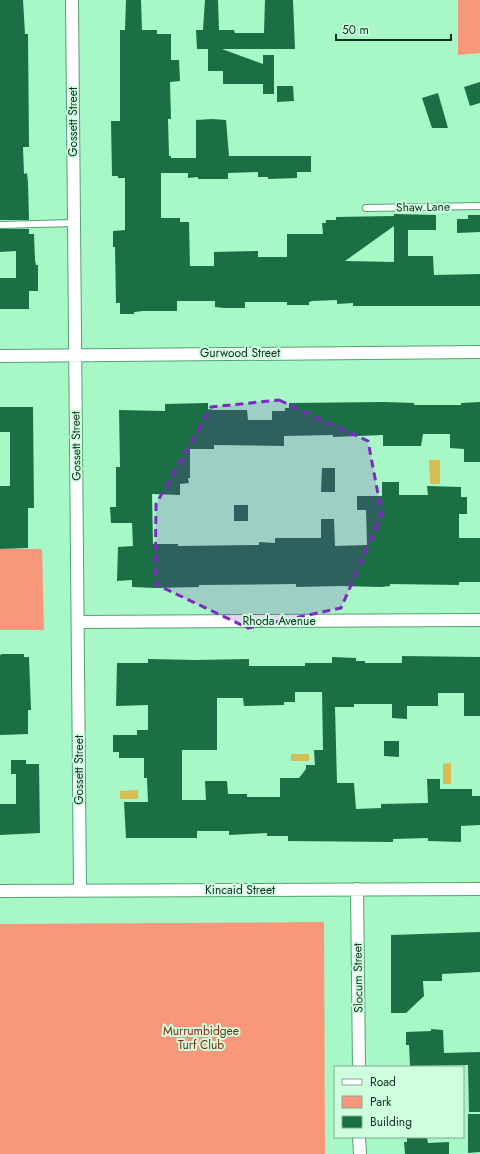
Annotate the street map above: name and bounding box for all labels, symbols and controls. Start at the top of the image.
scale bar [336,16,451,42]
text: 50 m [342,21,369,39]
street label: Gossett Street [64,87,82,157]
street label: Shaw Lane [396,198,450,216]
street label: Gurwood Street [200,344,280,362]
street label: Gossett Street [66,411,86,481]
street label: Rhoda Avenue [242,612,316,630]
street label: Gossett Street [70,735,88,805]
street label: Kincaid Street [205,881,275,899]
street label: Slocum Street [348,943,368,1013]
park label: Murrumbidgee Turf Club [163,1022,239,1054]
legend [334,1066,464,1138]
text: Road [370,1073,396,1091]
text: Park [370,1093,392,1111]
text: Building [370,1113,412,1131]

